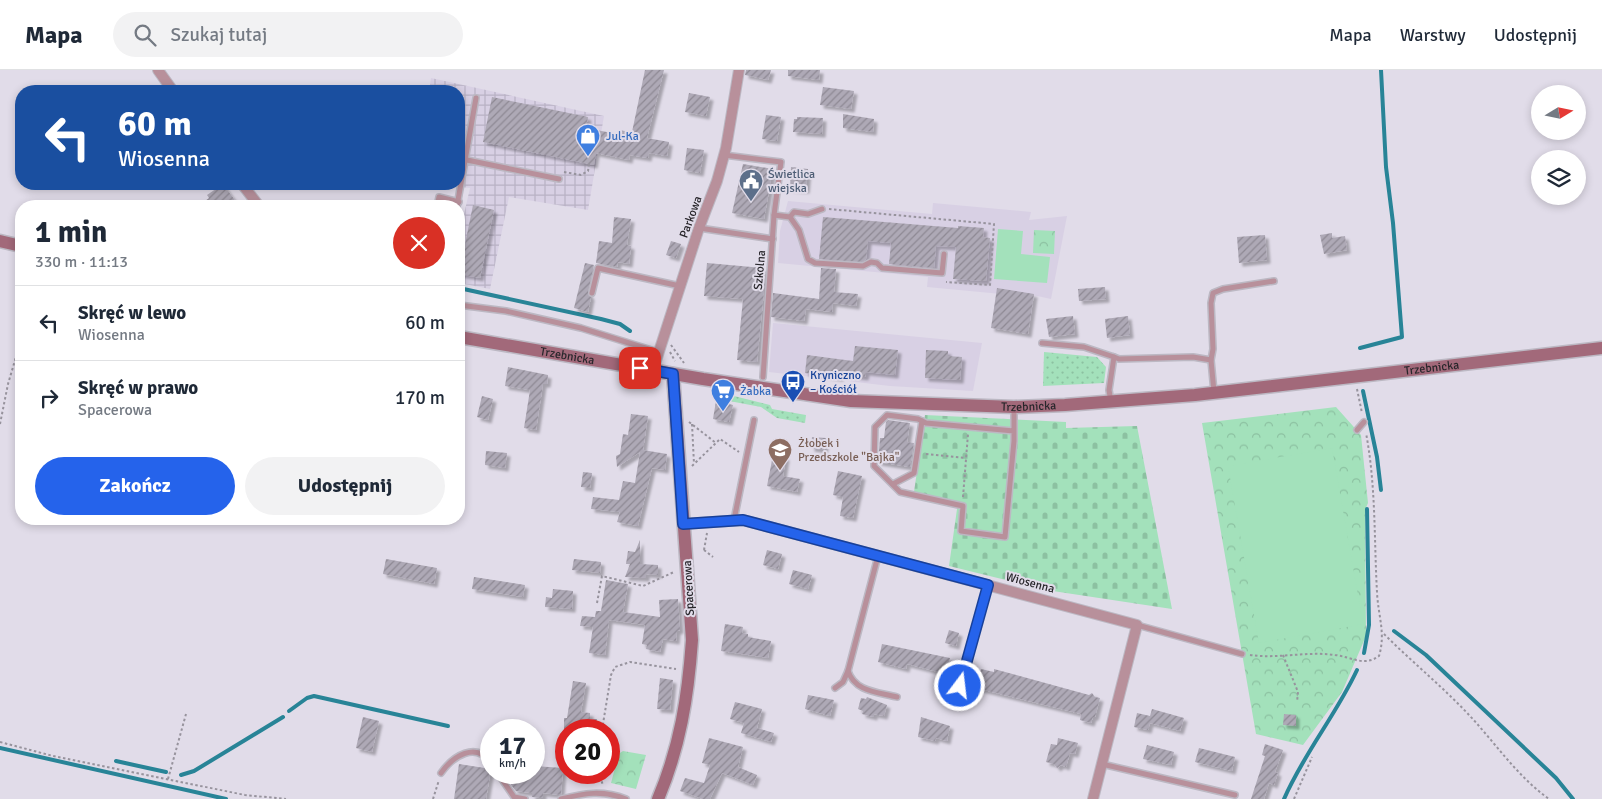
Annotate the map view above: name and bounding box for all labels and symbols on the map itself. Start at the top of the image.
north arrow [1531,85,1586,140]
shop icon: Jul-Ka [575,123,601,157]
place label: Jul-Ka [606,129,639,144]
place label: Świetlica wiejska [768,167,815,196]
public building icon: Świetlica wiejska [738,168,764,202]
street label: Parkowa [676,194,706,240]
street label: Szkolna [751,249,769,291]
street label: Trzebnicka [539,344,596,368]
pin [619,347,661,389]
street label: Trzebnicka [1404,357,1460,378]
place label: Kryniczno – Kościół [810,368,861,397]
bus stop icon: Kryniczno – Kościół [780,369,806,403]
supermarket icon: Żabka [710,378,736,412]
place label: Żabka [740,384,771,399]
street label: Trzebnicka [1001,398,1056,415]
place label: Żłobek i Przedszkole "Bajka" [798,436,900,465]
school or university icon: Żłobek i Przedszkole "Bajka" [767,437,793,471]
street label: Spacerowa [680,560,698,616]
street label: Wiosenna [1004,569,1056,597]
position arrow [933,659,985,711]
speed limit sign: 20 [555,719,620,784]

